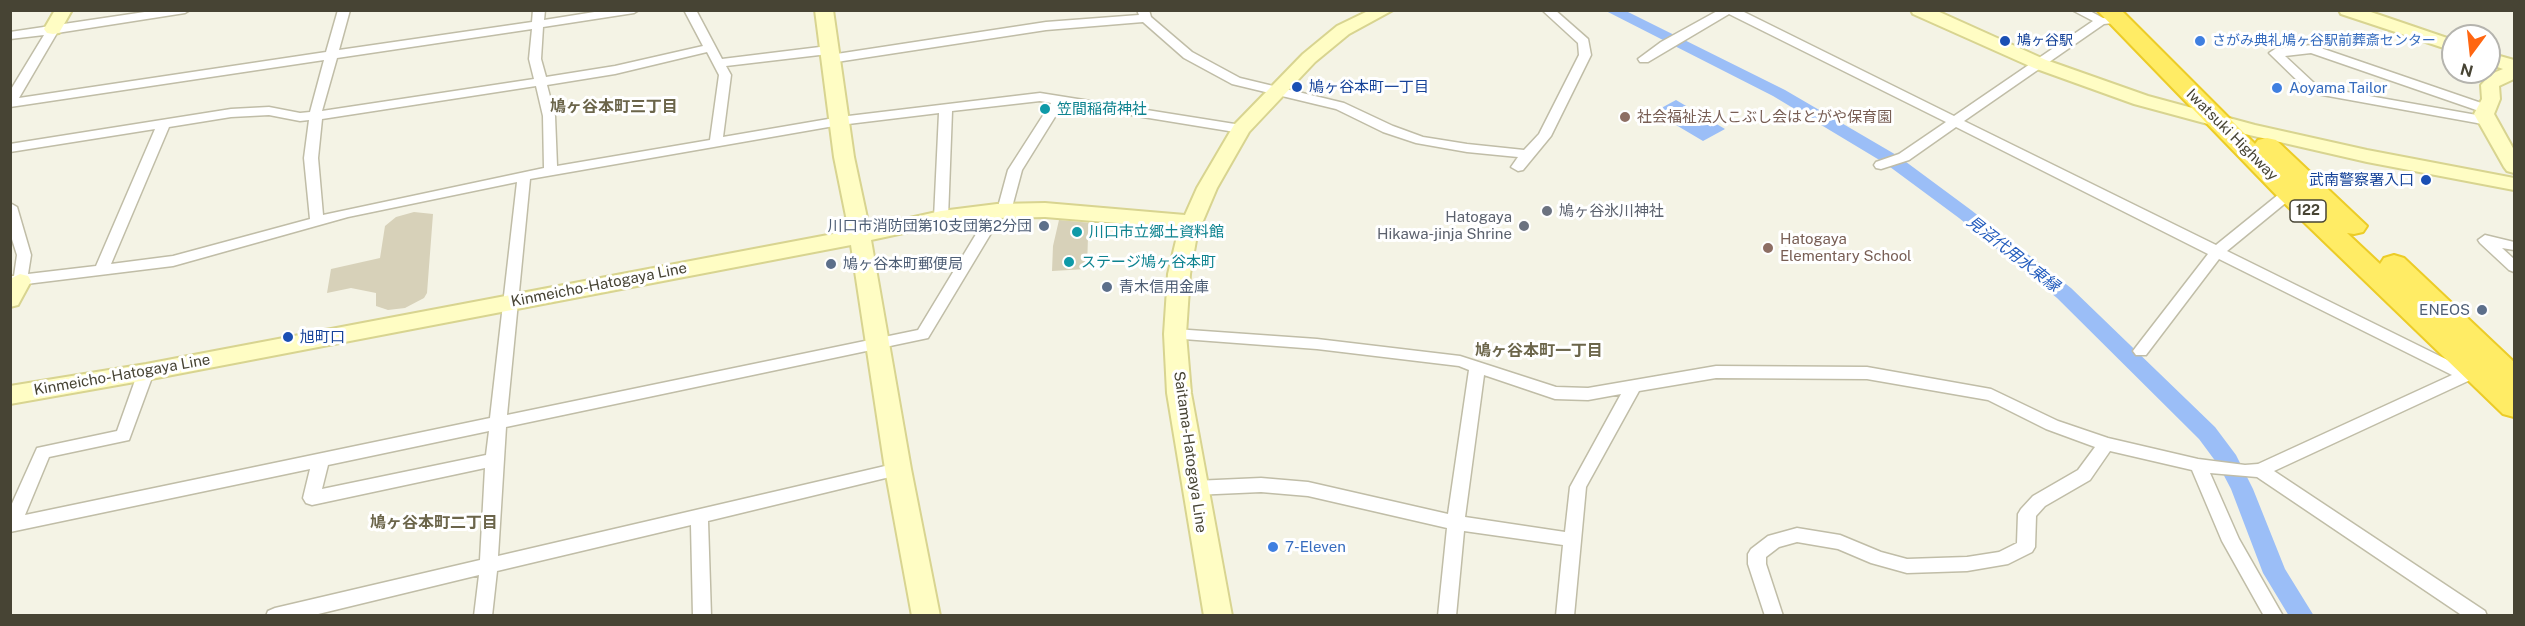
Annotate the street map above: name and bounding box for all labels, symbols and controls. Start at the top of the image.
north arrow [2441,24,2501,84]
place label: 鳩ヶ谷駅 [2017,33,2073,49]
place label: さがみ典礼鳩ヶ谷駅前葬斎センター [2212,33,2436,49]
marker: 鳩ヶ谷駅 [1998,34,2012,48]
marker: さがみ典礼鳩ヶ谷駅前葬斎センター [2193,34,2207,48]
text: N [2458,59,2475,81]
place label: 鳩ヶ谷本町一丁目 [1309,78,1429,96]
place label: Aoyama Tailor [2289,79,2387,97]
marker: 鳩ヶ谷本町一丁目 [1290,80,1304,94]
marker: Aoyama Tailor [2270,81,2284,95]
street label: Iwatsuki Highway [2182,85,2282,185]
district label: 鳩ヶ谷本町三丁目 [550,97,678,117]
place label: 笠間稲荷神社 [1057,100,1147,118]
marker: 笠間稲荷神社 [1038,102,1052,116]
place label: 社会福祉法人こぶし会はとがや保育園 [1637,108,1892,126]
marker: 社会福祉法人こぶし会はとがや保育園 [1618,110,1632,124]
place label: 武南警察署入口 [2309,171,2414,189]
marker: 武南警察署入口 [2419,173,2433,187]
road number: 122 [2290,200,2326,222]
place label: 鳩ヶ谷氷川神社 [1559,202,1664,220]
marker: 鳩ヶ谷氷川神社 [1540,204,1554,218]
place label: Hatogaya Hikawa-jinja Shrine [1377,208,1512,243]
water label: 見沼代用水東縁 [1963,212,2063,296]
place label: 川口市消防団第10支団第2分団 [828,217,1032,235]
marker: 川口市消防団第10支団第2分団 [1037,219,1051,233]
marker: Hatogaya Hikawa-jinja Shrine [1517,219,1531,233]
place label: 川口市立郷土資料館 [1089,223,1224,241]
marker: 川口市立郷土資料館 [1070,225,1084,239]
place label: Hatogaya Elementary School [1780,230,1912,265]
marker: Hatogaya Elementary School [1761,241,1775,255]
place label: ステージ鳩ヶ谷本町 [1081,253,1216,271]
place label: 鳩ヶ谷本町郵便局 [843,255,963,273]
marker: ステージ鳩ヶ谷本町 [1062,255,1076,269]
marker: 鳩ヶ谷本町郵便局 [824,257,838,271]
street label: Kinmeicho-Hatogaya Line [509,259,689,311]
place label: 青木信用金庫 [1119,278,1209,296]
marker: 青木信用金庫 [1100,280,1114,294]
place label: ENEOS [2419,301,2470,319]
marker: ENEOS [2475,303,2489,317]
place label: 旭町口 [300,328,345,346]
marker: 旭町口 [281,330,295,344]
district label: 鳩ヶ谷本町一丁目 [1475,341,1603,361]
street label: Kinmeicho-Hatogaya Line [32,351,212,399]
street label: Saitama-Hatogaya Line [1170,370,1210,534]
district label: 鳩ヶ谷本町二丁目 [370,513,498,533]
place label: 7-Eleven [1285,538,1346,556]
marker: 7-Eleven [1266,540,1280,554]

